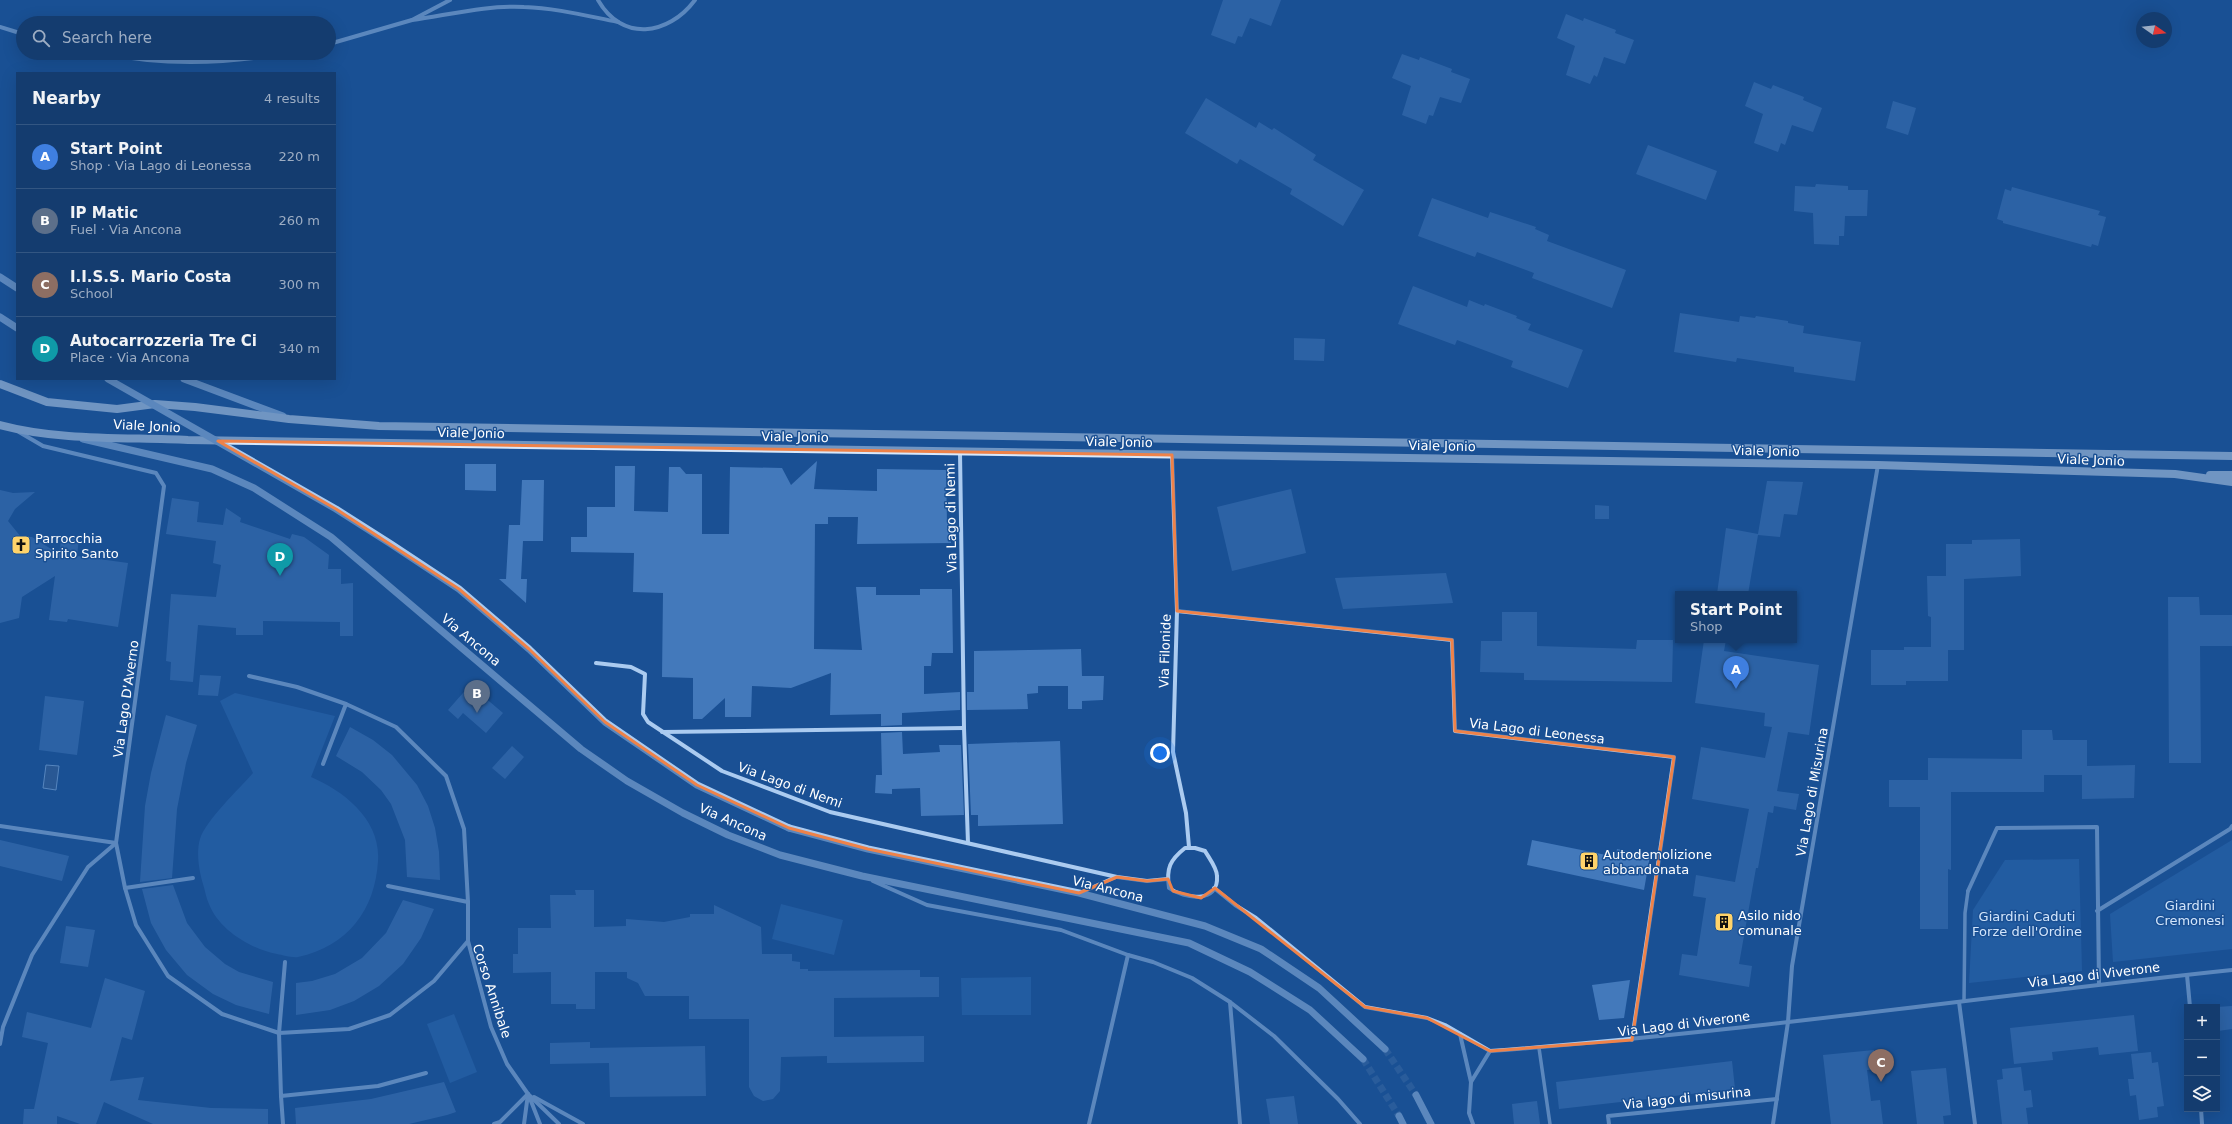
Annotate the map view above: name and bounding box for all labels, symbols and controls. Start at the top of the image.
north arrow [2136,12,2172,48]
search box [16,16,336,60]
icon: search [30,27,52,49]
text: Search here [62,29,152,47]
text: Nearby [32,88,101,108]
text: 4 results [264,91,320,106]
text: Start Point [70,140,162,158]
text: A [40,149,50,164]
text: 220 m [278,149,320,164]
text: Shop · Via Lago di Leonessa [70,158,252,173]
text: IP Matic [70,204,138,222]
text: B [40,213,50,228]
text: 260 m [278,213,320,228]
text: Fuel · Via Ancona [70,222,182,237]
text: I.I.S.S. Mario Costa [70,268,231,286]
text: C [40,277,50,292]
text: 300 m [278,277,320,292]
text: School [70,286,113,301]
text: Autocarrozzeria Tre Ci [70,332,257,350]
text: D [40,341,50,356]
text: 340 m [278,341,320,356]
text: Place · Via Ancona [70,350,190,365]
street label: Viale Jonio [113,417,181,435]
street label: Viale Jonio [437,425,505,441]
street label: Viale Jonio [761,429,829,445]
street label: Viale Jonio [1085,434,1153,450]
street label: Viale Jonio [1408,438,1476,454]
street label: Viale Jonio [1732,443,1800,459]
street label: Viale Jonio [2057,451,2125,469]
street label: Via Lago di Nemi [943,463,959,573]
place label: Parrocchia Spirito Santo [35,531,119,561]
church icon: Parrocchia Spirito Santo [10,534,32,556]
pin: D [267,543,293,576]
popup [1675,591,1797,643]
text: Start Point [1690,601,1782,619]
street label: Via Ancona [438,611,504,669]
street label: Via Filonide [1156,614,1174,688]
text: Shop [1690,619,1723,634]
street label: Via Lago D'Averno [110,639,142,759]
pin: A [1723,656,1749,689]
pin: B [464,680,490,713]
street label: Via Lago di Leonessa [1468,715,1606,747]
street label: Via Lago di Misurina [1793,726,1831,858]
your location [1150,743,1170,763]
street label: Via Lago di Nemi [736,759,844,811]
street label: Via Ancona [697,800,769,844]
place label: Autodemolizione abbandonata [1603,847,1712,877]
building icon: Autodemolizione abbandonata [1578,850,1600,872]
street label: Via Ancona [1071,873,1145,905]
park label: Giardini Cremonesi [2155,898,2225,928]
place label: Asilo nido comunale [1738,908,1802,938]
park label: Giardini Caduti Forze dell'Ordine [1972,909,2082,939]
building icon: Asilo nido comunale [1713,911,1735,933]
street label: Corso Annibale [470,942,514,1040]
street label: Via Lago di Viverone [2027,959,2161,991]
map controls [2184,1004,2220,1112]
button: + [2184,1004,2220,1040]
street label: Via Lago di Viverone [1617,1008,1751,1040]
button: − [2184,1040,2220,1076]
pin: C [1868,1049,1894,1082]
button: layers [2184,1076,2220,1112]
street label: Via lago di misurina [1622,1084,1752,1112]

